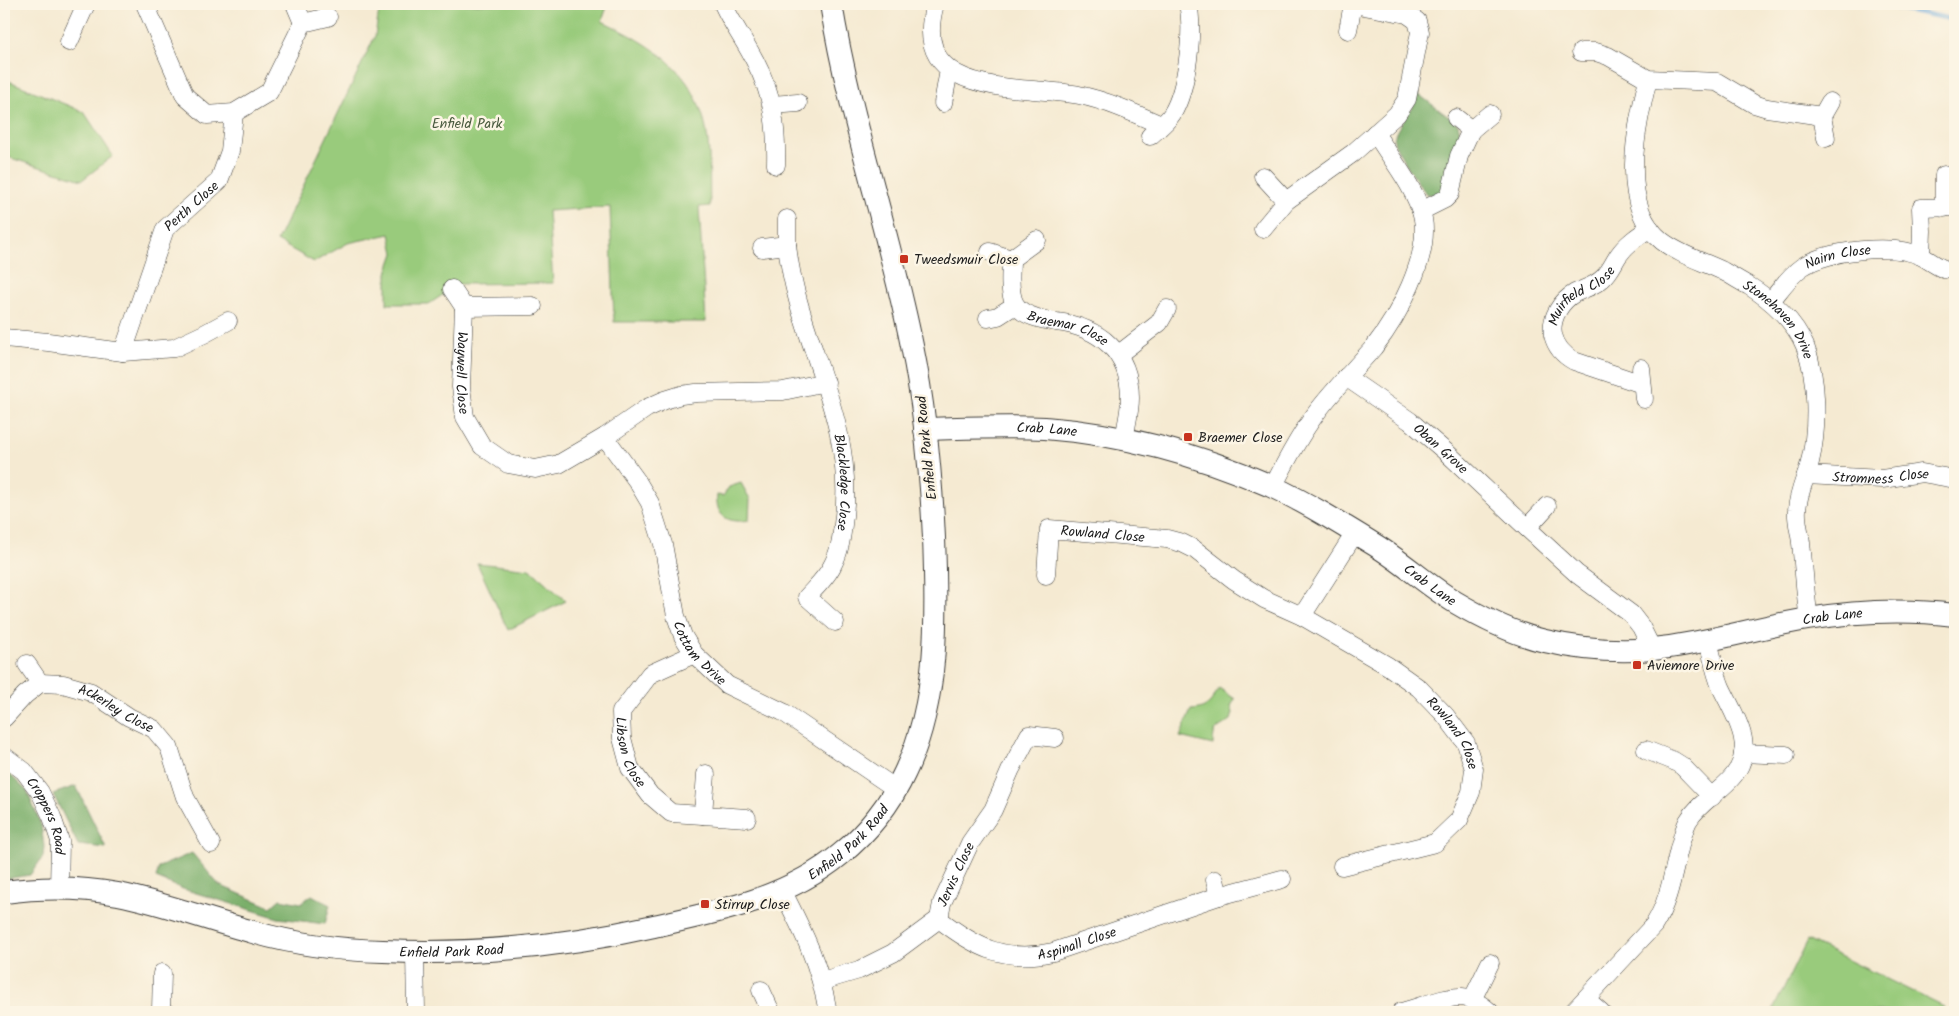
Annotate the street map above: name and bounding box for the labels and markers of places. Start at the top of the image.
place label: Tweedsmuir Close [914,249,1019,271]
marker: Tweedsmuir Close [898,253,910,265]
place label: Braemer Close [1198,427,1283,449]
marker: Braemer Close [1182,431,1194,443]
place label: Aviemore Drive [1647,655,1735,677]
marker: Aviemore Drive [1631,659,1643,671]
place label: Stirrup Close [715,894,791,916]
marker: Stirrup Close [699,898,711,910]

